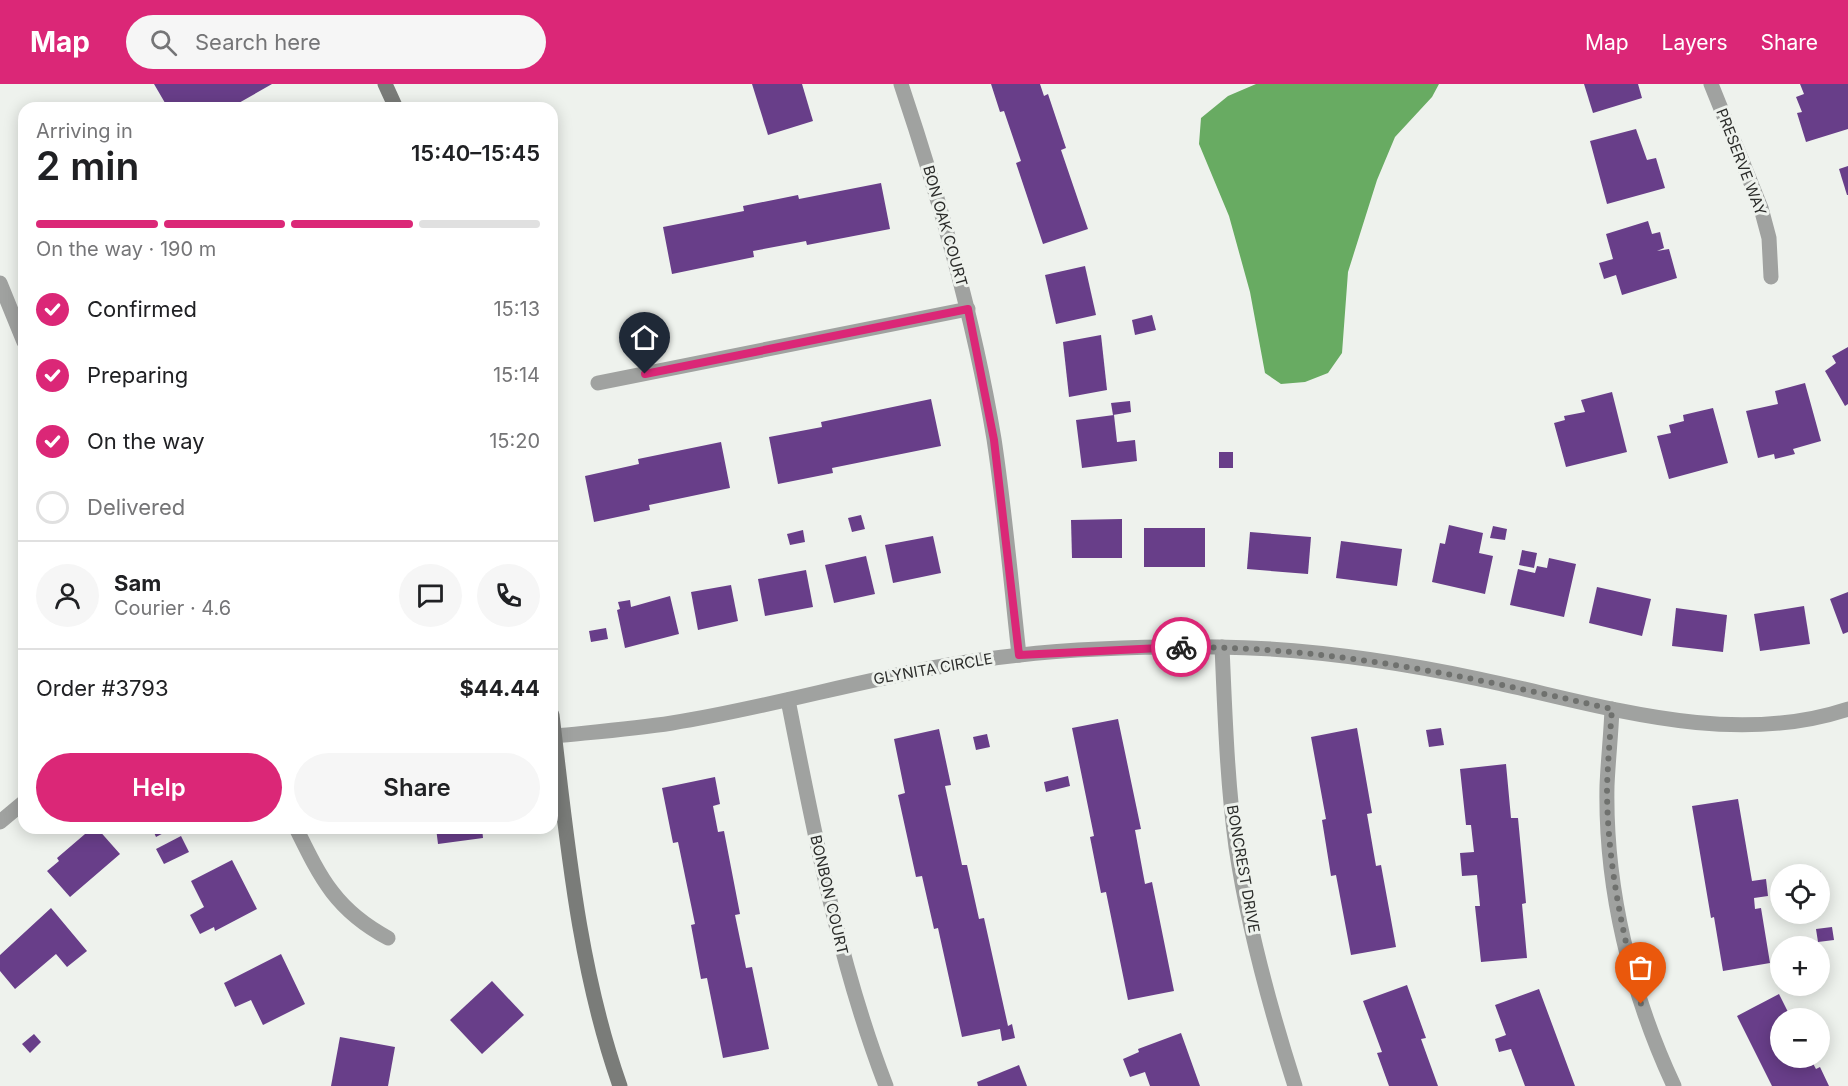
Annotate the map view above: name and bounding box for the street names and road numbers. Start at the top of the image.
street label: PRESERVE WAY [1712,106,1771,218]
street label: BON OAK COURT [919,163,972,289]
street label: GLYNITA CIRCLE [872,649,994,688]
street label: BONCREST DRIVE [1223,803,1264,934]
street label: BONBON COURT [806,833,853,957]

